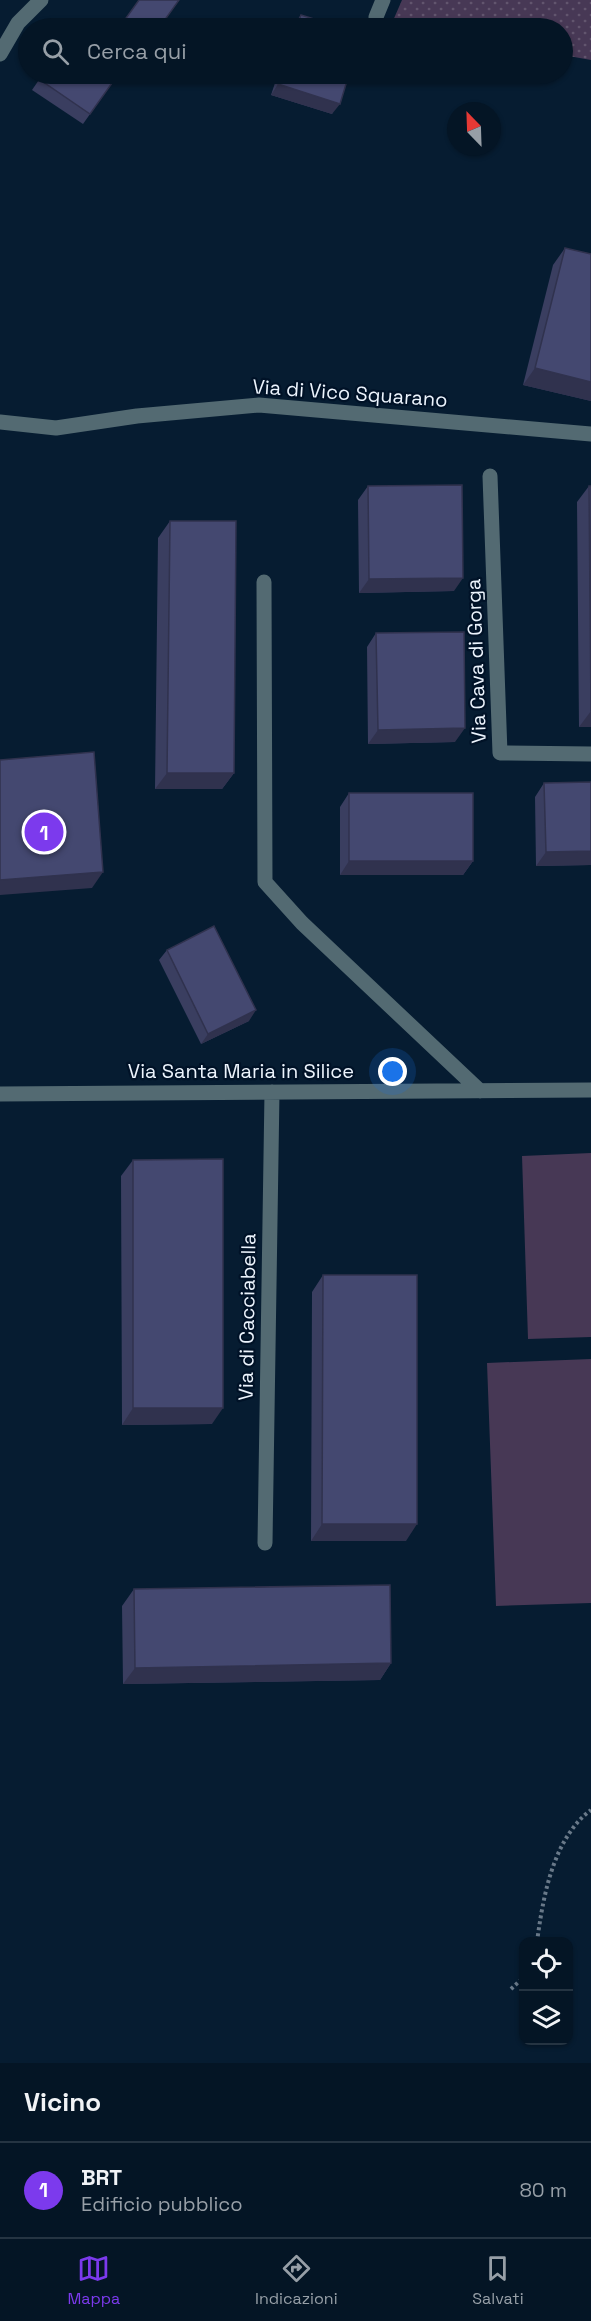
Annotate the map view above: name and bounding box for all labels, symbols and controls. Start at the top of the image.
search box [18,18,573,84]
icon: search [39,35,72,68]
text: Cerca qui [87,37,187,65]
north arrow [447,102,501,156]
street label: Via di Vico Squarano [252,373,448,413]
street label: Via Cava di Gorga [460,578,492,744]
pin: 1 [24,810,63,854]
your location [378,1057,407,1086]
street label: Via Santa Maria in Silice [128,1058,354,1084]
street label: Via di Cacciabella [233,1233,261,1401]
map controls [519,1937,573,2045]
button: locate [519,1937,573,1991]
button: layers [519,1991,573,2045]
text: Vicino [24,2085,101,2119]
text: BRT [81,2163,122,2191]
text: 1 [39,2177,48,2203]
text: 80 m [519,2177,567,2203]
text: Edificio pubblico [81,2191,243,2217]
tab: Mappa [67,2252,120,2309]
tab: Indicazioni [255,2252,338,2309]
tab: Salvati [472,2252,524,2309]

